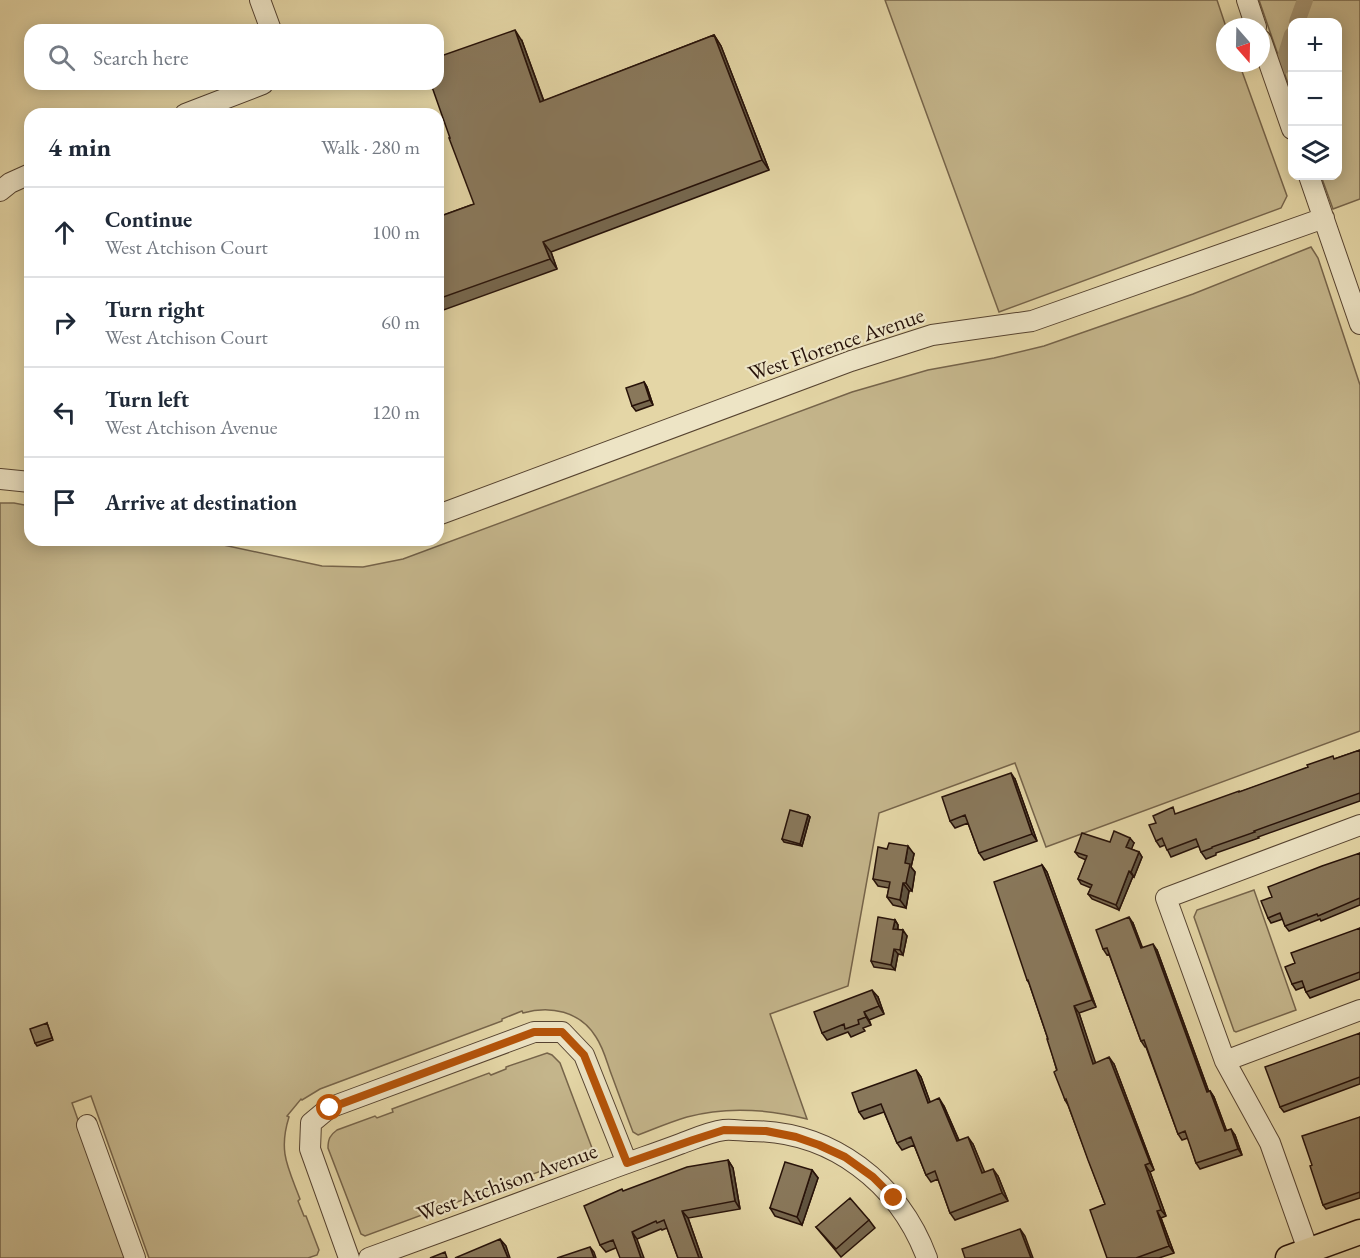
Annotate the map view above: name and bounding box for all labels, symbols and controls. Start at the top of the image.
north arrow [1216,18,1270,72]
map controls [1288,18,1342,180]
button: + [1288,18,1342,72]
search box [24,24,444,90]
icon: search [45,41,78,74]
text: Search here [93,43,188,72]
button: − [1288,72,1342,126]
button: layers [1288,126,1342,180]
text: 4 min [48,130,111,164]
text: Walk · 280 m [321,134,420,160]
text: Continue [105,205,192,234]
icon: ahead [48,216,81,249]
text: 100 m [372,219,420,245]
text: West Atchison Court [105,234,268,260]
text: Turn right [105,295,204,324]
street label: West Florence Avenue [744,300,928,388]
icon: right [48,306,81,339]
text: 60 m [381,309,420,335]
text: West Atchison Court [105,324,268,350]
text: Turn left [105,385,189,414]
icon: left [48,396,81,429]
text: 120 m [372,399,420,425]
text: West Atchison Avenue [105,414,278,440]
icon: arrive [48,486,81,519]
text: Arrive at destination [105,488,297,517]
route start [316,1094,342,1120]
street label: West Atchison Avenue [413,1136,602,1228]
route end [880,1184,906,1210]

